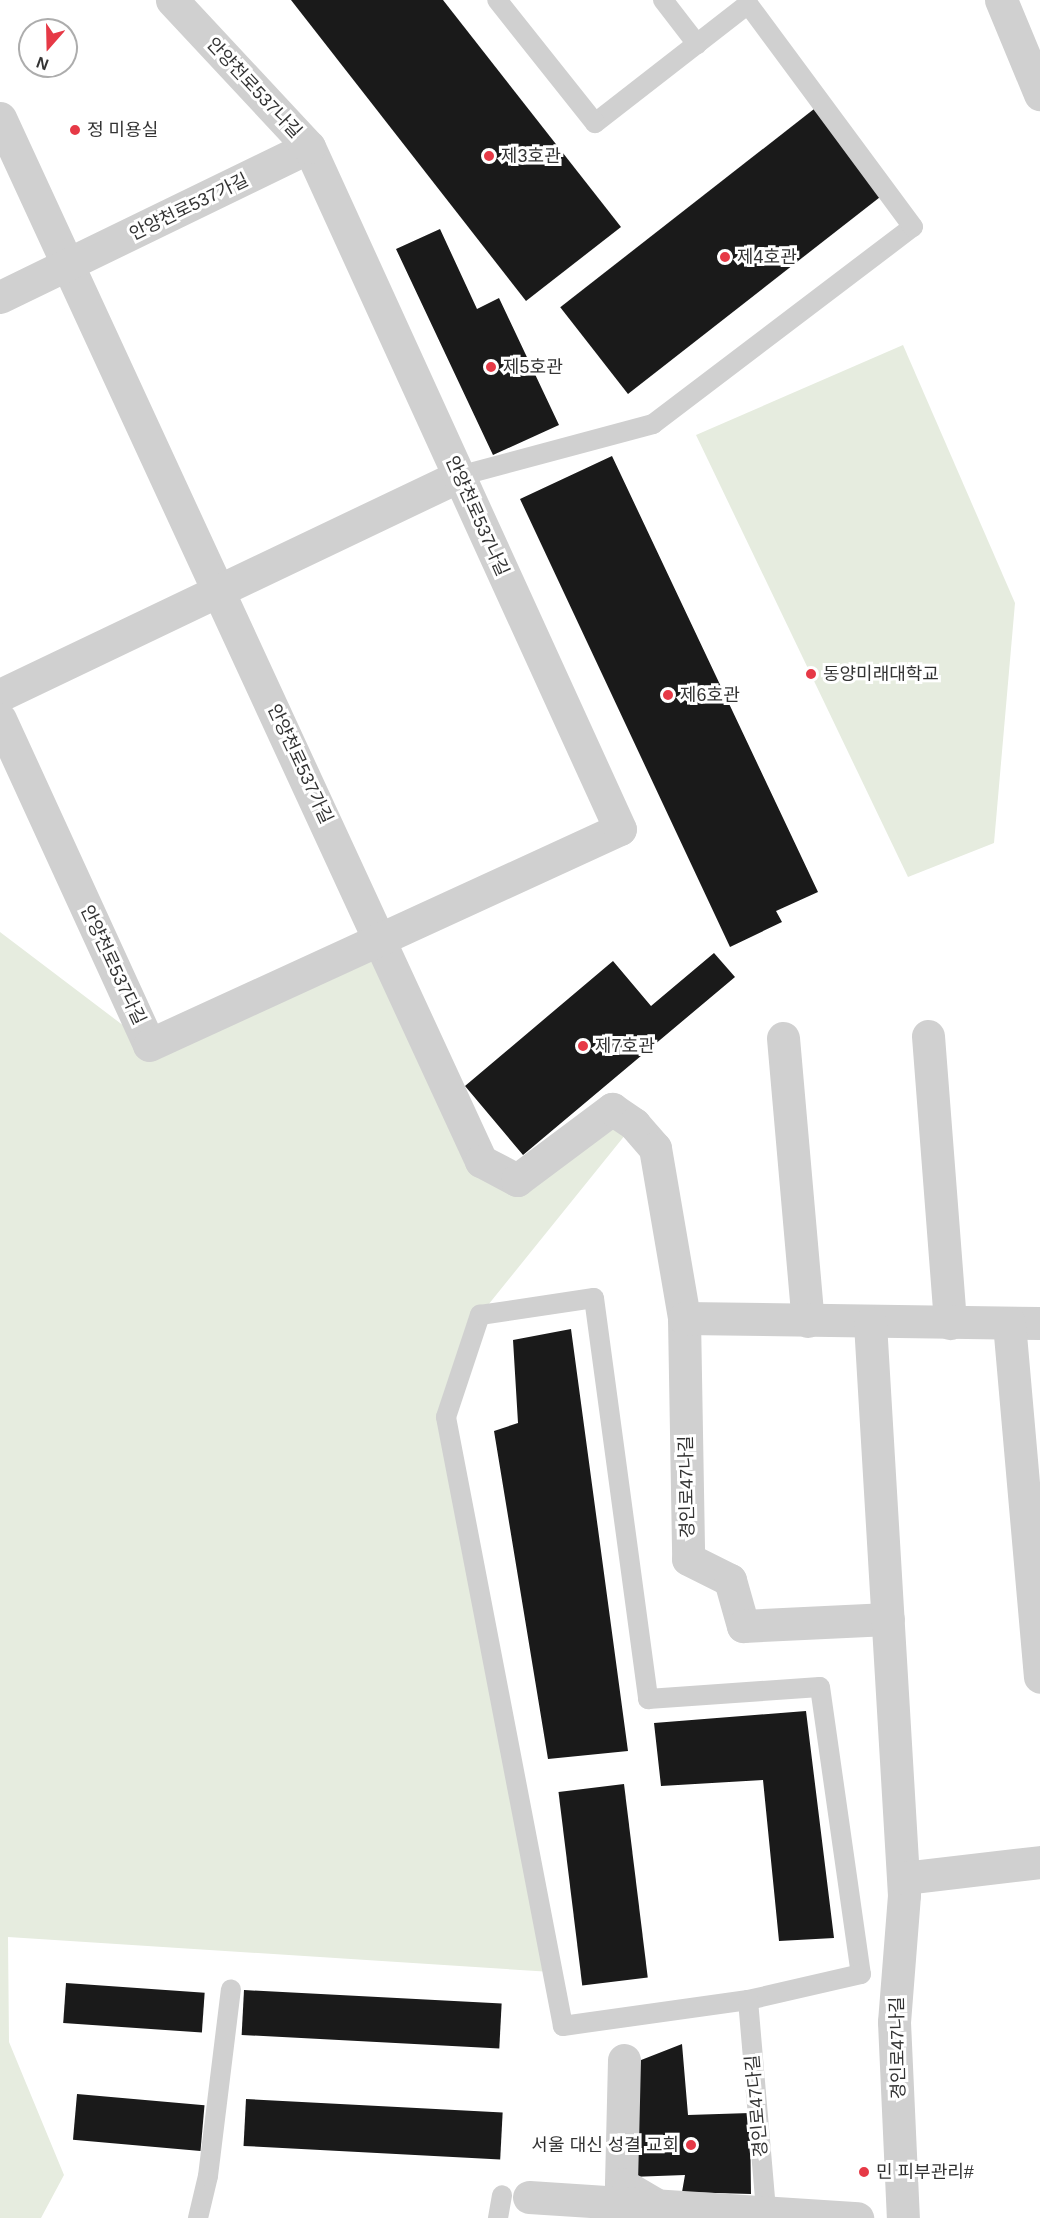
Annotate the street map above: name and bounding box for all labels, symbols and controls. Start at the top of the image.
north arrow [18,18,78,78]
street label: 안양천로537나길 [202,33,306,143]
text: N [34,54,51,73]
place label: 정 미용실 [87,119,158,141]
marker: 정 미용실 [68,123,82,137]
place label: 제3호관 [501,145,561,167]
marker: 제3호관 [482,149,496,163]
street label: 안양천로537가길 [126,169,252,245]
place label: 제4호관 [737,246,797,268]
marker: 제4호관 [718,250,732,264]
place label: 제5호관 [503,356,563,378]
marker: 제5호관 [484,360,498,374]
street label: 안양천로537나길 [441,453,513,579]
place label: 동양미래대학교 [823,663,939,685]
marker: 동양미래대학교 [804,667,818,681]
place label: 제6호관 [680,684,740,706]
marker: 제6호관 [661,688,675,702]
street label: 안양천로537가길 [263,701,337,827]
street label: 안양천로537다길 [76,902,150,1028]
place label: 제7호관 [595,1035,655,1057]
marker: 제7호관 [576,1039,590,1053]
street label: 경인로47나길 [675,1435,699,1539]
street label: 경인로47나길 [886,1996,910,2100]
street label: 경인로47다길 [742,2054,772,2158]
place label: 서울 대신 성결 교회 [532,2134,679,2156]
marker: 서울 대신 성결 교회 [684,2138,698,2152]
place label: 민 피부관리# [876,2161,974,2183]
marker: 민 피부관리# [857,2165,871,2179]

